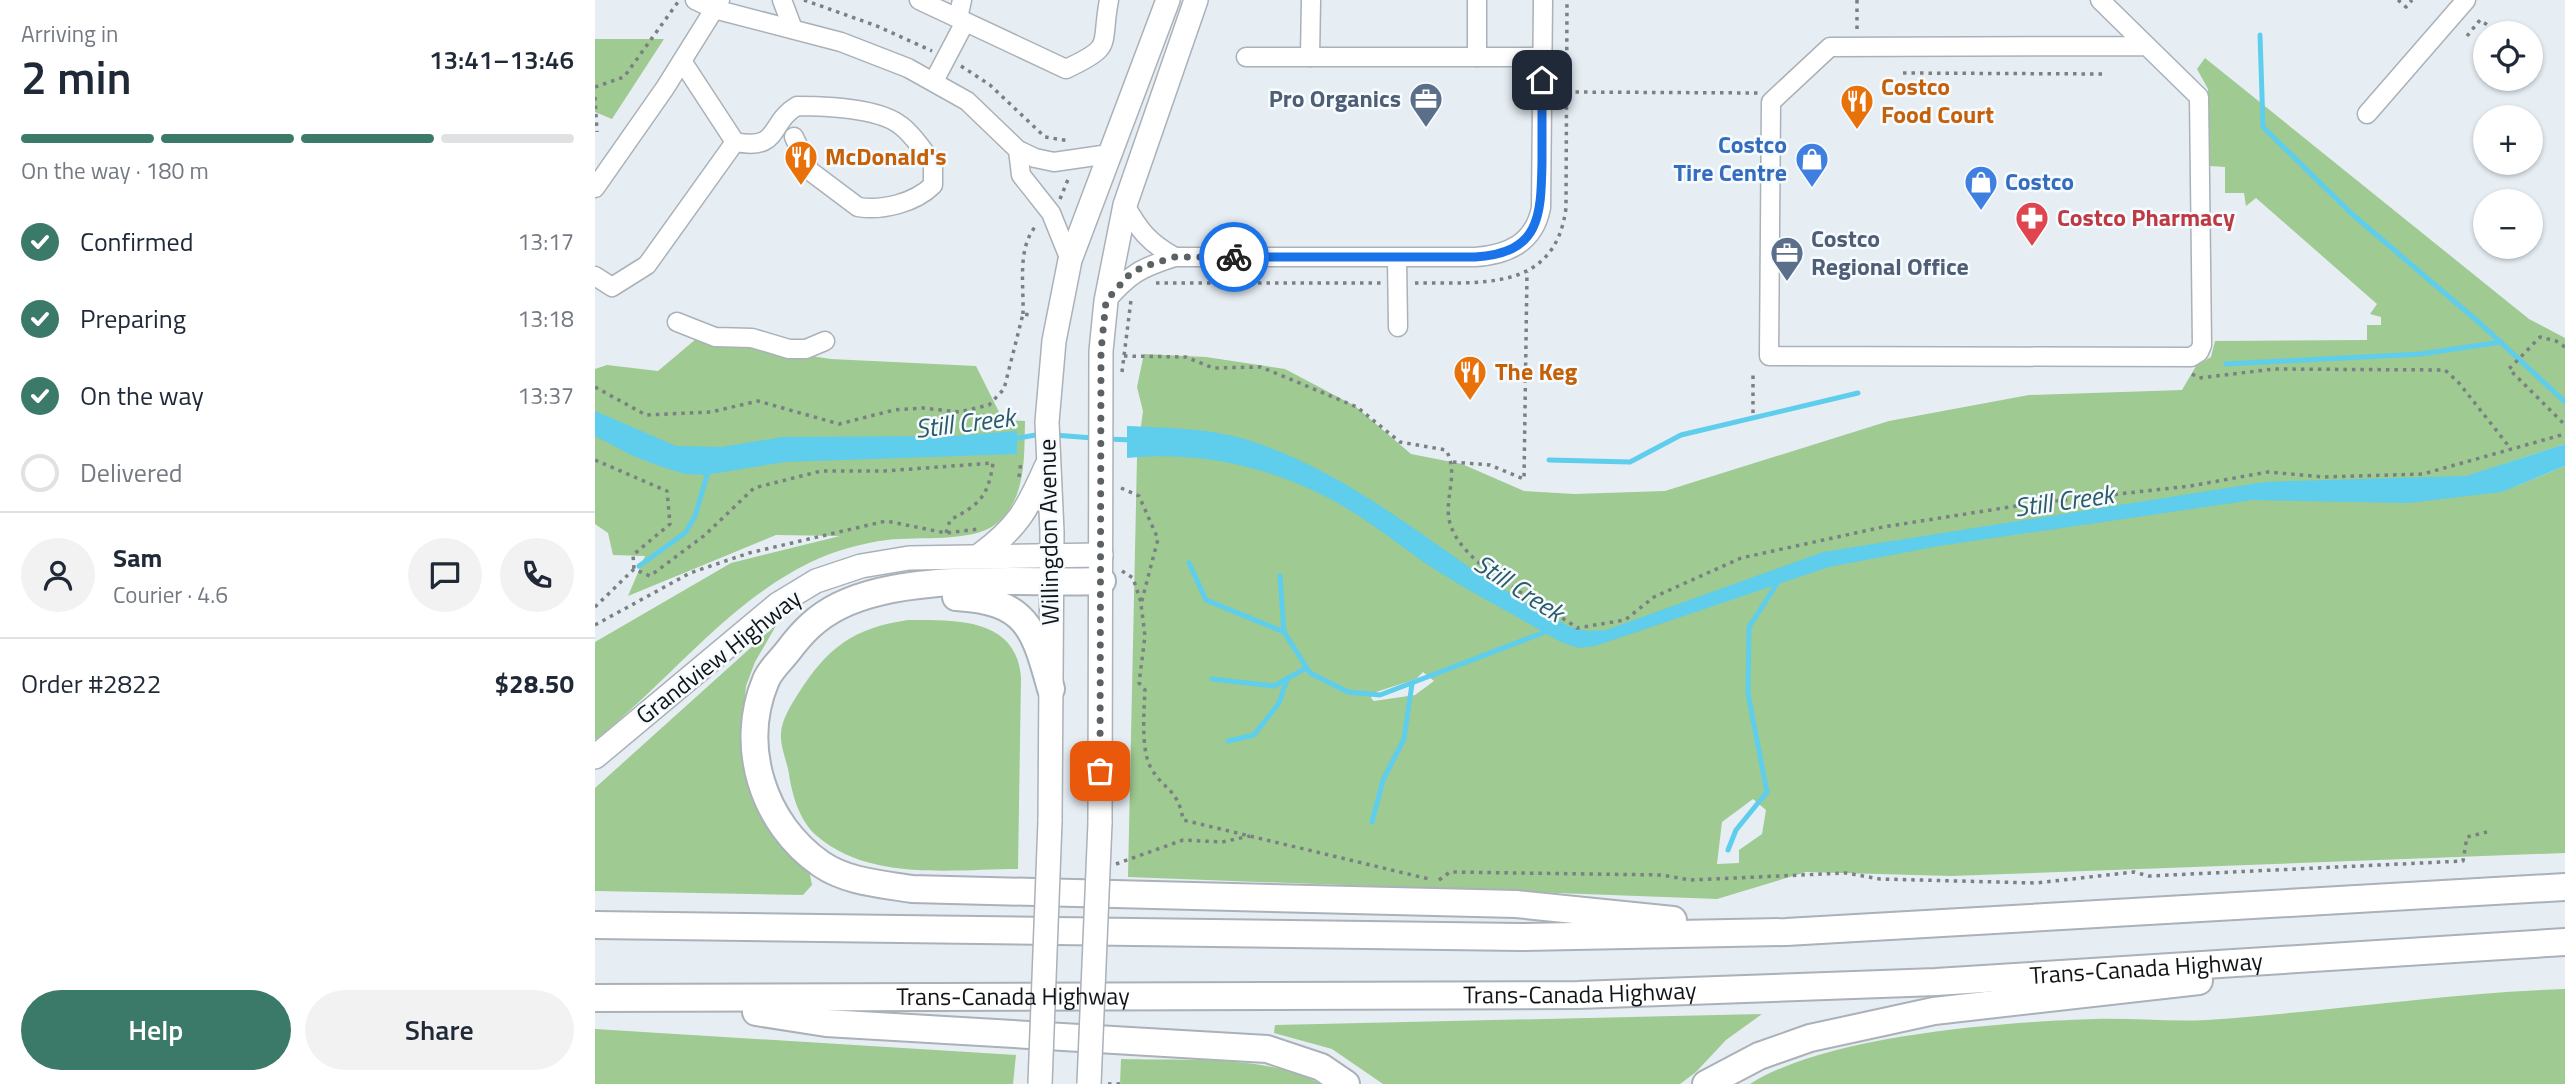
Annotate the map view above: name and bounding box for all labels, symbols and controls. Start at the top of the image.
text: Arriving in [21,16,118,51]
map controls [2473,21,2543,259]
button: locate [2473,21,2543,91]
text: 13:41–13:46 [429,40,574,79]
text: 2 min [21,42,132,112]
pin [1512,50,1572,110]
icon: home [1523,61,1561,99]
place label: Costco Food Court [1881,68,1994,132]
place label: Pro Organics [1269,80,1401,116]
office icon: Pro Organics [1407,80,1445,129]
restaurant icon: Costco Food Court [1838,82,1876,131]
button: + [2473,105,2543,175]
place label: Costco Tire Centre [1673,126,1787,190]
restaurant icon: McDonald's [782,138,820,187]
place label: McDonald's [825,138,947,174]
shop icon: Costco Tire Centre [1793,140,1831,189]
text: On the way · 180 m [21,153,209,188]
shop icon: Costco [1962,163,2000,212]
place label: Costco [2005,163,2074,199]
button: − [2473,189,2543,259]
pharmacy icon: Costco Pharmacy [2013,199,2051,248]
place label: Costco Pharmacy [2057,199,2235,235]
place label: Costco Regional Office [1811,220,1969,284]
text: Confirmed [80,222,194,261]
courier [1199,222,1269,292]
icon: check [21,223,59,261]
text: 13:17 [517,224,574,259]
office icon: Costco Regional Office [1768,234,1806,283]
icon: bike [1215,238,1253,276]
text: Preparing [80,299,186,338]
icon: check [21,300,59,338]
text: 13:18 [517,301,574,336]
restaurant icon: The Keg [1451,353,1489,402]
place label: The Keg [1495,353,1577,389]
text: On the way [80,376,204,415]
icon: check [21,377,59,415]
text: 13:37 [517,378,574,413]
water label: Still Creek [913,397,1020,448]
street label: Willingdon Avenue [1028,438,1068,626]
text: Delivered [80,453,183,492]
water label: Still Creek [2012,474,2120,527]
button: person [21,538,95,612]
text: Sam [113,538,162,577]
button: chat [408,538,482,612]
button: phone [500,538,574,612]
water label: Still Creek [1467,544,1575,633]
text: Courier · 4.6 [113,577,228,612]
street label: Grandview Highway [628,580,809,732]
text: Order #2822 [21,664,161,703]
text: $28.50 [495,664,574,703]
pin [1070,741,1130,801]
icon: bag [1081,752,1119,790]
street label: Trans-Canada Highway [2029,942,2264,993]
street label: Trans-Canada Highway [1463,972,1698,1012]
street label: Trans-Canada Highway [896,977,1130,1014]
button: Help [21,990,291,1070]
button: Share [305,990,574,1070]

